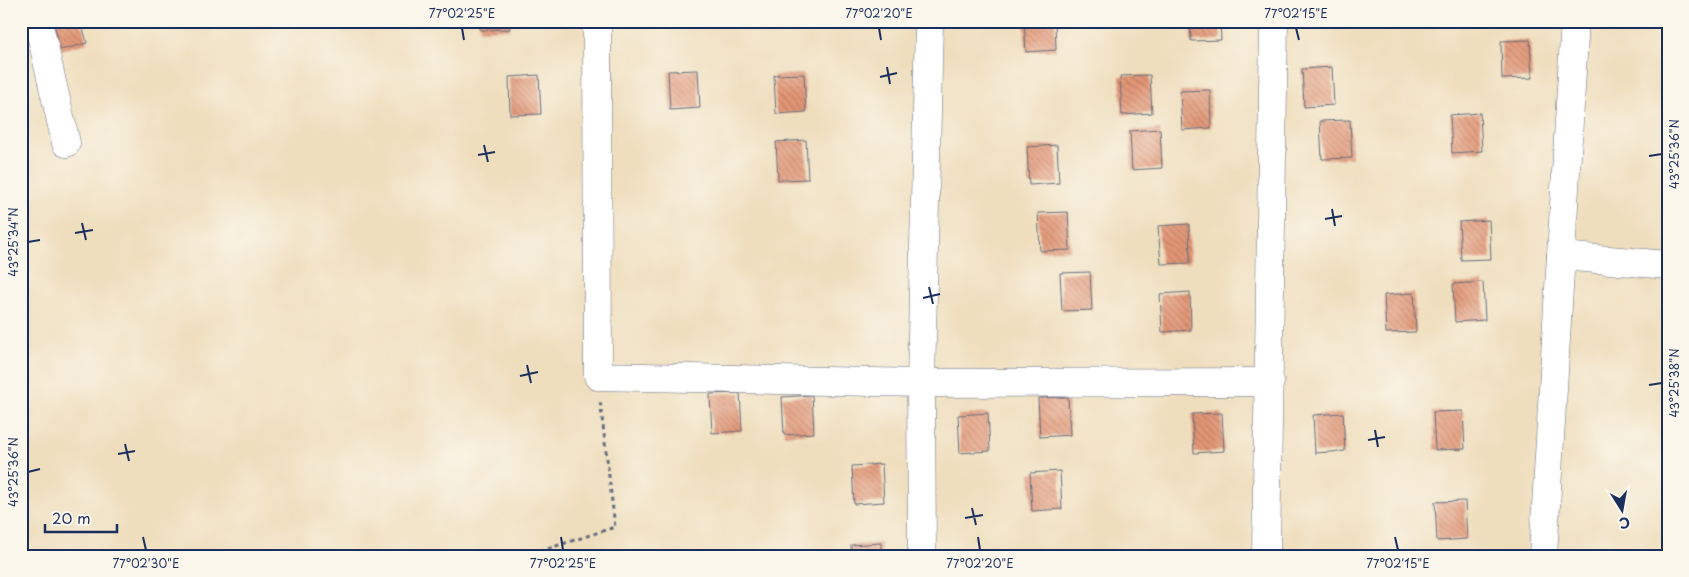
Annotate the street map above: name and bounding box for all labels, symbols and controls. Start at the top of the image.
text: 77°02'25"E [429,4,495,22]
text: 77°02'20"E [845,4,913,22]
text: 77°02'15"E [1264,4,1328,22]
text: 43°25'36"N [1665,119,1683,189]
text: 43°25'34"N [4,207,22,277]
text: 43°25'38"N [1665,348,1683,418]
text: 43°25'36"N [4,437,22,507]
north arrow [1596,484,1646,534]
scale bar [45,502,118,534]
text: 20 m [52,506,91,529]
text: С [1617,512,1632,535]
text: 77°02'30"E [113,554,180,572]
text: 77°02'25"E [530,554,596,572]
text: 77°02'20"E [946,554,1014,572]
text: 77°02'15"E [1366,554,1430,572]

